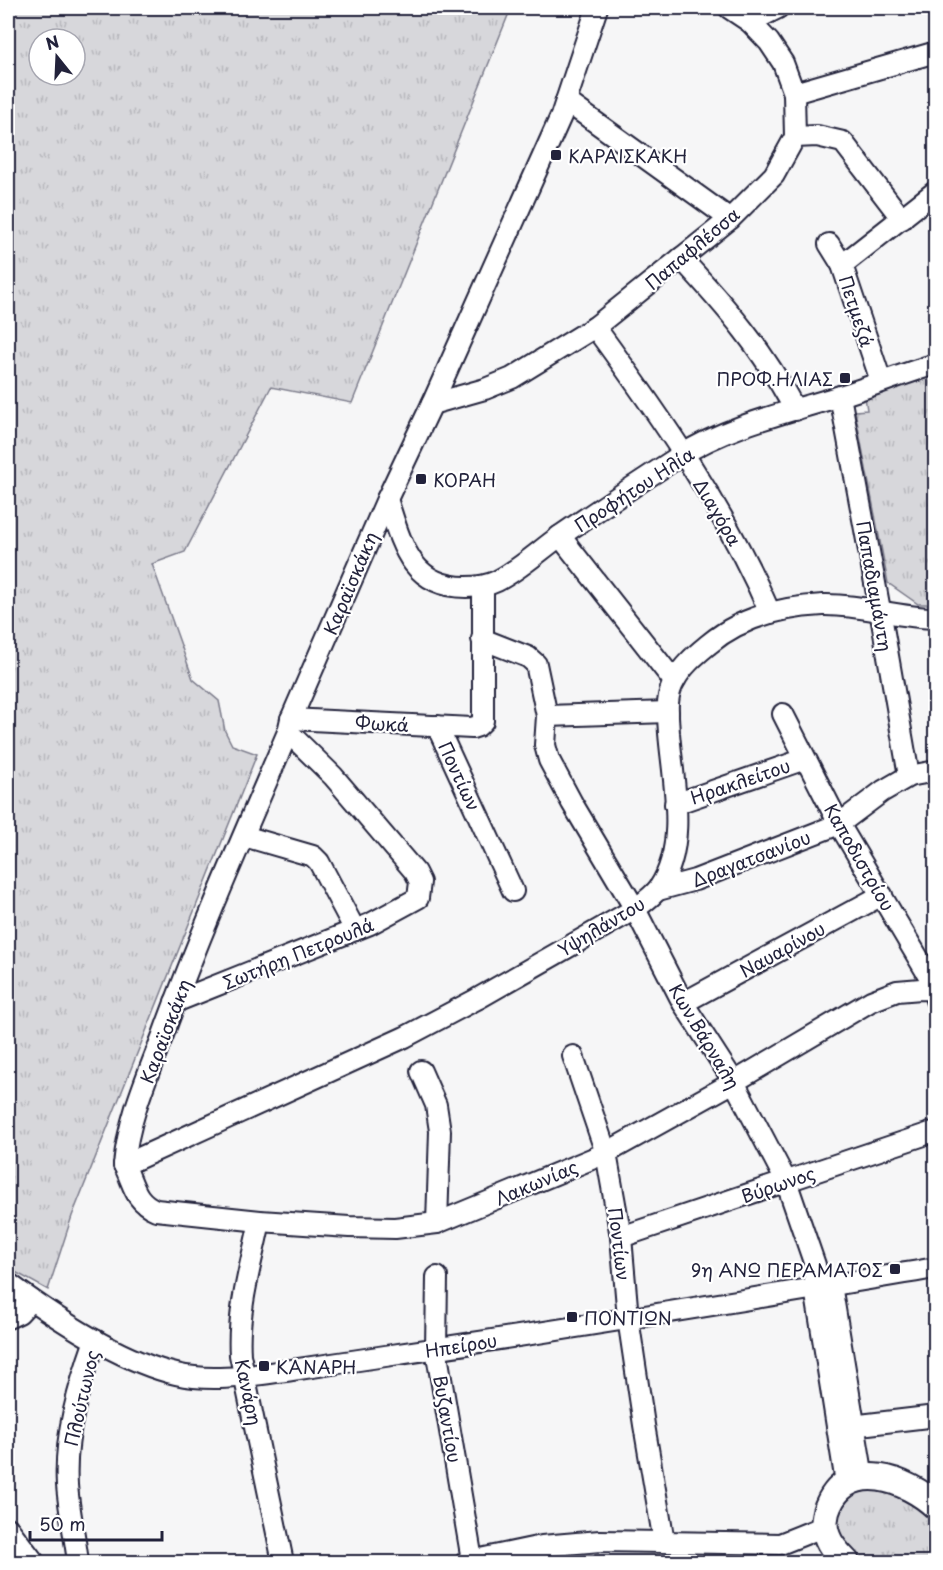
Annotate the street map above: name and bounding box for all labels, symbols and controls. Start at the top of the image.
north arrow [27,27,87,87]
text: N [42,28,62,55]
place label: ΚΑΡΑΙΣΚΑΚΗ [568,142,687,169]
marker: ΚΑΡΑΙΣΚΑΚΗ [549,148,563,162]
street label: Παπαφλέσσα [639,200,745,296]
street label: Πετμεζά [833,272,881,350]
place label: ΠΡΟΦ.ΗΛΙΑΣ [717,365,833,392]
marker: ΠΡΟΦ.ΗΛΙΑΣ [838,371,852,385]
street label: Προφήτου Ηλία [569,440,699,538]
place label: ΚΟΡΑΗ [433,466,496,493]
marker: ΚΟΡΑΗ [414,472,428,486]
street label: Διαγόρα [687,473,749,551]
street label: Παπαδιαμάντη [850,519,900,653]
street label: Καραϊσκάκη [316,527,384,639]
street label: Φωκά [355,708,410,738]
street label: Ποντίων [432,737,488,815]
street label: Ηρακλείτου [686,751,794,811]
street label: Καποδιστρίου [818,798,902,916]
street label: Δραγατσανίου [688,823,814,893]
street label: Υψηλάντου [552,889,650,963]
street label: Σωτήρη Πετρουλά [219,910,378,996]
street label: Ναυαρίνου [734,914,830,984]
street label: Καραϊσκάκη [133,975,197,1087]
street label: Κων.Βάρναλη [663,978,747,1094]
street label: Λακωνίας [490,1152,582,1212]
street label: Βύρωνος [738,1159,818,1209]
street label: Ποντίων [602,1206,638,1282]
place label: 9η ΑΝΩ ΠΕΡΑΜΑΤΟΣ [691,1256,883,1283]
marker: 9η ΑΝΩ ΠΕΡΑΜΑΤΟΣ [888,1262,902,1276]
place label: ΠΟΝΤΙΩΝ [584,1304,672,1331]
marker: ΠΟΝΤΙΩΝ [565,1310,579,1324]
street label: Ηπείρου [423,1326,499,1364]
street label: Πλούτωνος [57,1347,105,1449]
place label: ΚΑΝΑΡΗ [276,1353,356,1380]
street label: Κανάρη [229,1356,269,1428]
marker: ΚΑΝΑΡΗ [257,1359,271,1373]
street label: Βυζαντίου [427,1373,469,1465]
scale bar [30,1504,162,1542]
text: 50 m [39,1510,86,1537]

